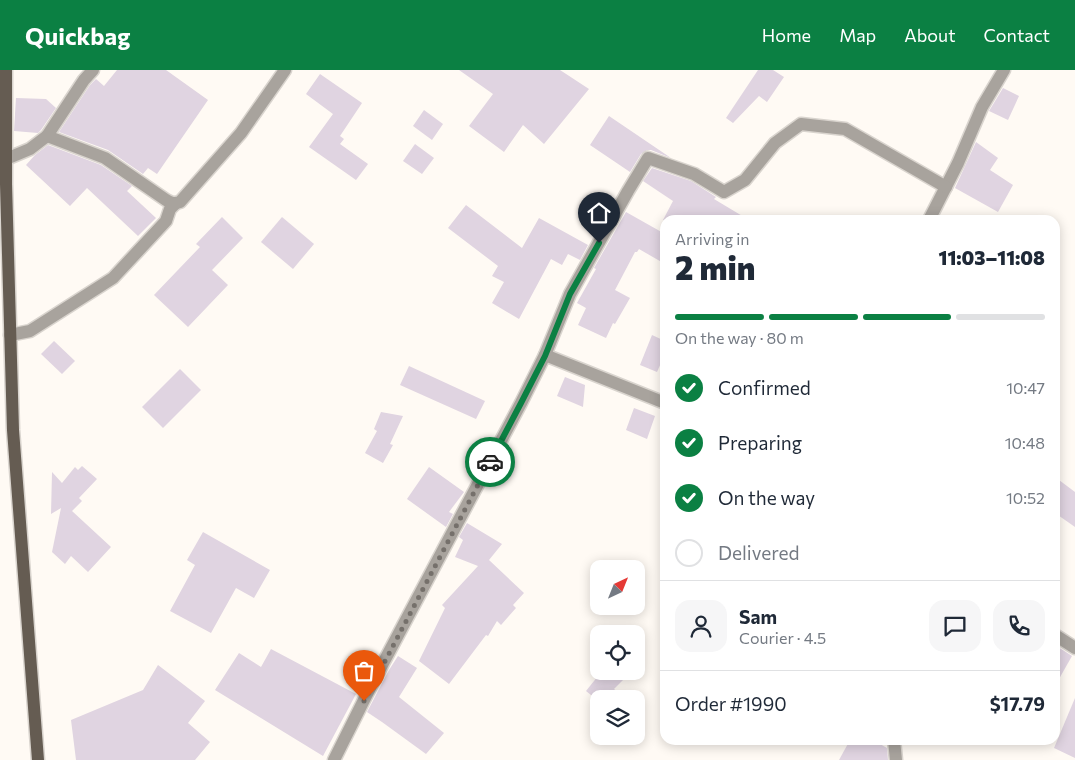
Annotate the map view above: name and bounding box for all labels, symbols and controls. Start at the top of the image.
text: Quickbag [25,21,130,50]
text: Home [762,24,811,46]
text: Map [839,24,876,46]
text: About [904,24,956,46]
text: Contact [984,24,1050,46]
pin [578,192,620,243]
icon: home [585,199,613,227]
text: Arriving in [675,229,749,248]
text: 11:03–11:08 [939,246,1045,269]
text: 2 min [675,247,755,287]
text: On the way · 80 m [675,328,804,347]
icon: check [675,374,703,402]
text: Confirmed [718,376,811,399]
text: 10:47 [1006,378,1045,397]
icon: check [675,429,703,457]
text: Preparing [718,431,802,454]
text: 10:48 [1005,433,1045,452]
courier [465,437,515,487]
icon: car [476,448,504,476]
icon: check [675,484,703,512]
text: On the way [718,486,815,509]
text: 10:52 [1006,488,1045,507]
text: Delivered [718,541,799,564]
north arrow [590,560,645,615]
map controls [590,560,645,745]
button: person [675,600,727,652]
button: chat [929,600,981,652]
button: phone [993,600,1045,652]
text: Sam [739,605,777,628]
button: locate [590,625,645,680]
text: Courier · 4.5 [739,628,826,647]
pin [343,650,385,701]
icon: bag [350,657,378,685]
button: layers [590,690,645,745]
text: Order #1990 [675,692,787,715]
text: $17.79 [990,692,1045,715]

